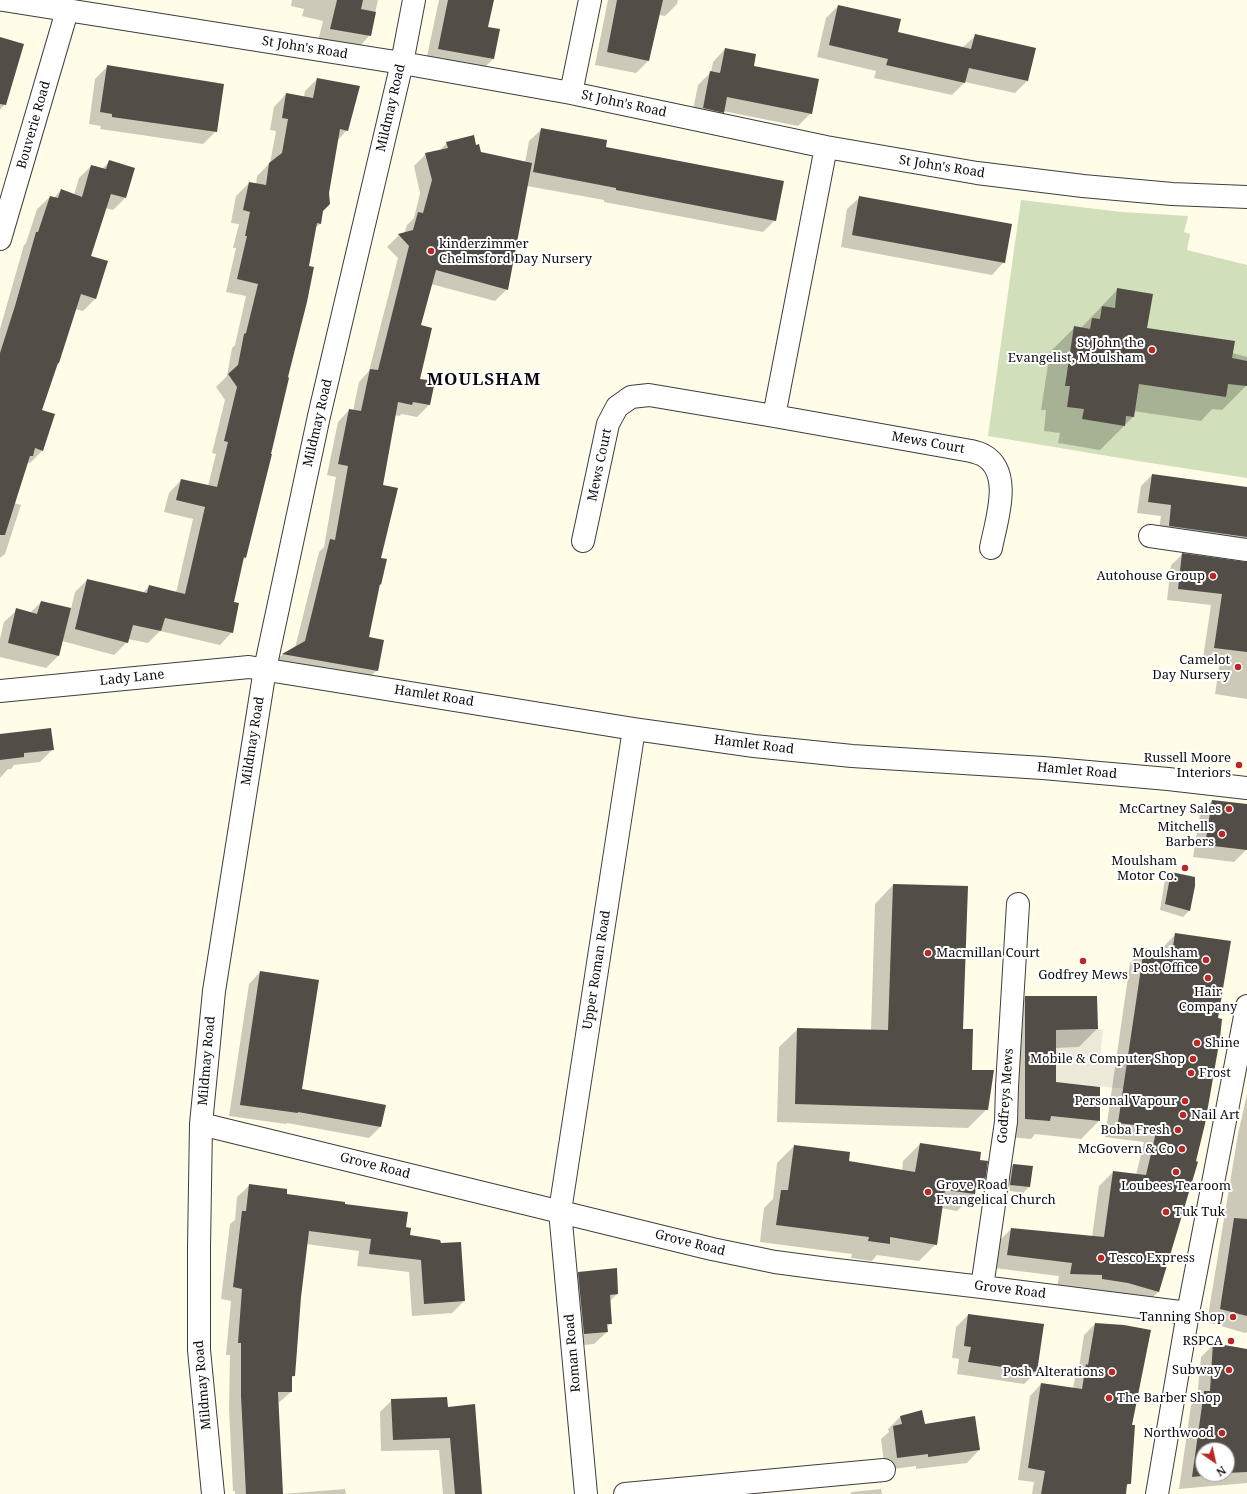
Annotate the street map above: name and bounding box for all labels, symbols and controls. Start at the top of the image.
street label: St John's Road [261,34,349,62]
street label: Mildmay Road [373,63,409,153]
street label: Bouverie Road [14,79,54,171]
street label: St John's Road [580,87,668,121]
street label: St John's Road [898,153,986,181]
place label: kinderzimmer Chelmsford Day Nursery [439,236,592,267]
marker: kinderzimmer Chelmsford Day Nursery [426,246,436,256]
place label: St John the Evangelist, Moulsham [1008,335,1144,366]
marker: St John the Evangelist, Moulsham [1147,345,1157,355]
district label: MOULSHAM [427,370,541,390]
street label: Mildmay Road [300,378,336,468]
street label: Mews Court [585,427,615,503]
street label: Mews Court [890,429,966,457]
place label: Autohouse Group [1096,568,1205,584]
marker: Autohouse Group [1208,571,1218,581]
place label: Camelot Day Nursery [1152,652,1230,683]
marker: Camelot Day Nursery [1233,662,1243,672]
street label: Lady Lane [99,667,165,689]
street label: Hamlet Road [393,682,475,710]
street label: Mildmay Road [238,695,268,787]
street label: Hamlet Road [713,732,795,758]
place label: Russell Moore Interiors [1144,750,1231,781]
street label: Hamlet Road [1036,760,1118,782]
marker: Russell Moore Interiors [1234,760,1244,770]
place label: McCartney Sales [1119,801,1221,817]
marker: McCartney Sales [1224,804,1234,814]
place label: Mitchells Barbers [1158,819,1214,850]
marker: Mitchells Barbers [1217,829,1227,839]
place label: Moulsham Motor Co. [1111,853,1177,884]
marker: Moulsham Motor Co. [1180,863,1190,873]
street label: Upper Roman Road [580,909,614,1031]
place label: Macmillan Court [936,945,1040,961]
place label: Moulsham Post Office [1132,945,1198,976]
marker: Macmillan Court [923,948,933,958]
marker: Moulsham Post Office [1201,955,1211,965]
marker: Godfrey Mews [1078,956,1088,966]
place label: Godfrey Mews [1038,967,1128,983]
marker: Hair Company [1203,973,1213,983]
place label: Hair Company [1179,984,1237,1015]
street label: Mildmay Road [195,1016,219,1106]
place label: Shine [1205,1035,1240,1051]
marker: Shine [1192,1038,1202,1048]
street label: Godfreys Mews [995,1048,1017,1144]
place label: Mobile & Computer Shop [1030,1051,1185,1067]
marker: Mobile & Computer Shop [1188,1054,1198,1064]
place label: Frost [1199,1065,1231,1081]
marker: Frost [1186,1068,1196,1078]
place label: Personal Vapour [1074,1093,1177,1109]
marker: Personal Vapour [1180,1096,1190,1106]
place label: Nail Art [1191,1107,1240,1123]
marker: Nail Art [1178,1110,1188,1120]
place label: Boba Fresh [1100,1122,1170,1138]
marker: Boba Fresh [1173,1125,1183,1135]
place label: McGovern & Co [1078,1141,1174,1157]
marker: McGovern & Co [1177,1144,1187,1154]
street label: Grove Road [338,1150,412,1182]
marker: Loubees Tearoom [1171,1167,1181,1177]
place label: Grove Road Evangelical Church [936,1177,1056,1208]
place label: Loubees Tearoom [1121,1178,1231,1194]
marker: Grove Road Evangelical Church [923,1187,933,1197]
place label: Tuk Tuk [1174,1204,1225,1220]
marker: Tuk Tuk [1161,1207,1171,1217]
street label: Grove Road [653,1227,727,1259]
place label: Tesco Express [1109,1250,1195,1266]
marker: Tesco Express [1096,1253,1106,1263]
street label: Grove Road [973,1278,1047,1302]
place label: Tanning Shop [1140,1309,1225,1325]
marker: Tanning Shop [1228,1312,1238,1322]
street label: Roman Road [562,1313,584,1393]
place label: RSPCA [1182,1333,1223,1349]
marker: RSPCA [1226,1336,1236,1346]
street label: Mildmay Road [191,1340,215,1430]
place label: Subway [1172,1362,1221,1378]
place label: Posh Alterations [1003,1364,1104,1380]
marker: Subway [1224,1365,1234,1375]
marker: Posh Alterations [1107,1367,1117,1377]
place label: The Barber Shop [1117,1390,1221,1406]
marker: The Barber Shop [1104,1393,1114,1403]
place label: Northwood [1143,1425,1214,1441]
marker: Northwood [1217,1428,1227,1438]
north arrow [1195,1442,1235,1482]
text: N [1214,1463,1229,1480]

